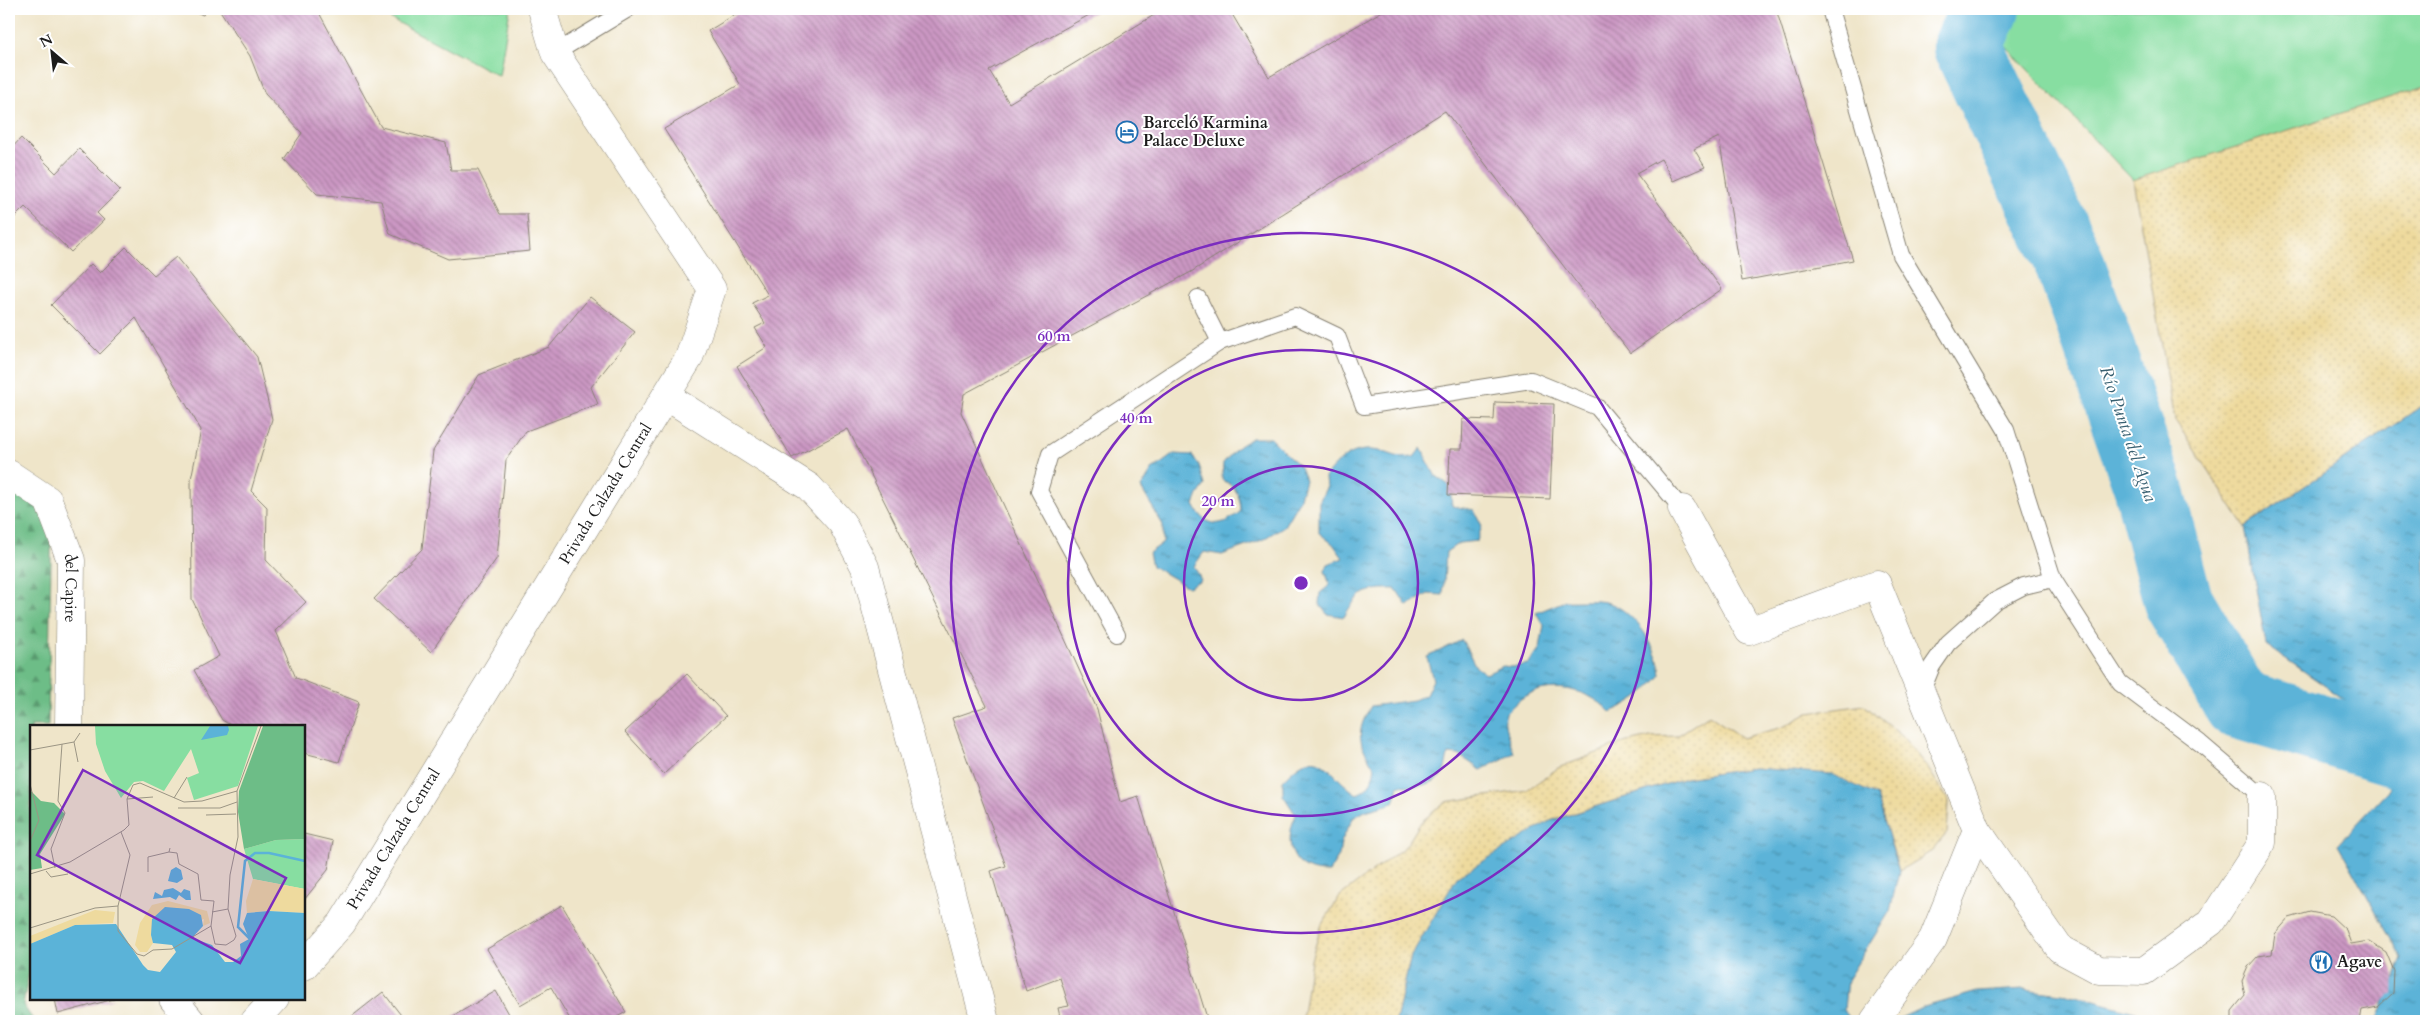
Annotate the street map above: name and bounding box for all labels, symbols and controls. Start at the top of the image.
north arrow [28,28,78,78]
text: N [36,30,56,52]
place label: Barceló Karmina Palace Deluxe [1143,112,1268,152]
hotel icon: Barceló Karmina Palace Deluxe [1115,120,1139,144]
text: 60 m [1037,326,1071,346]
water label: Río Punta del Agua [2093,363,2163,505]
text: 40 m [1119,408,1153,428]
street label: Privada Calzada Central [554,419,657,569]
text: 20 m [1201,491,1235,511]
street label: del Capire [58,550,82,623]
centre of rings [1292,574,1310,592]
inset map [30,725,305,1000]
street label: Privada Calzada Central [342,764,445,914]
restaurant icon: Agave [2309,950,2333,974]
place label: Agave [2337,951,2382,973]

